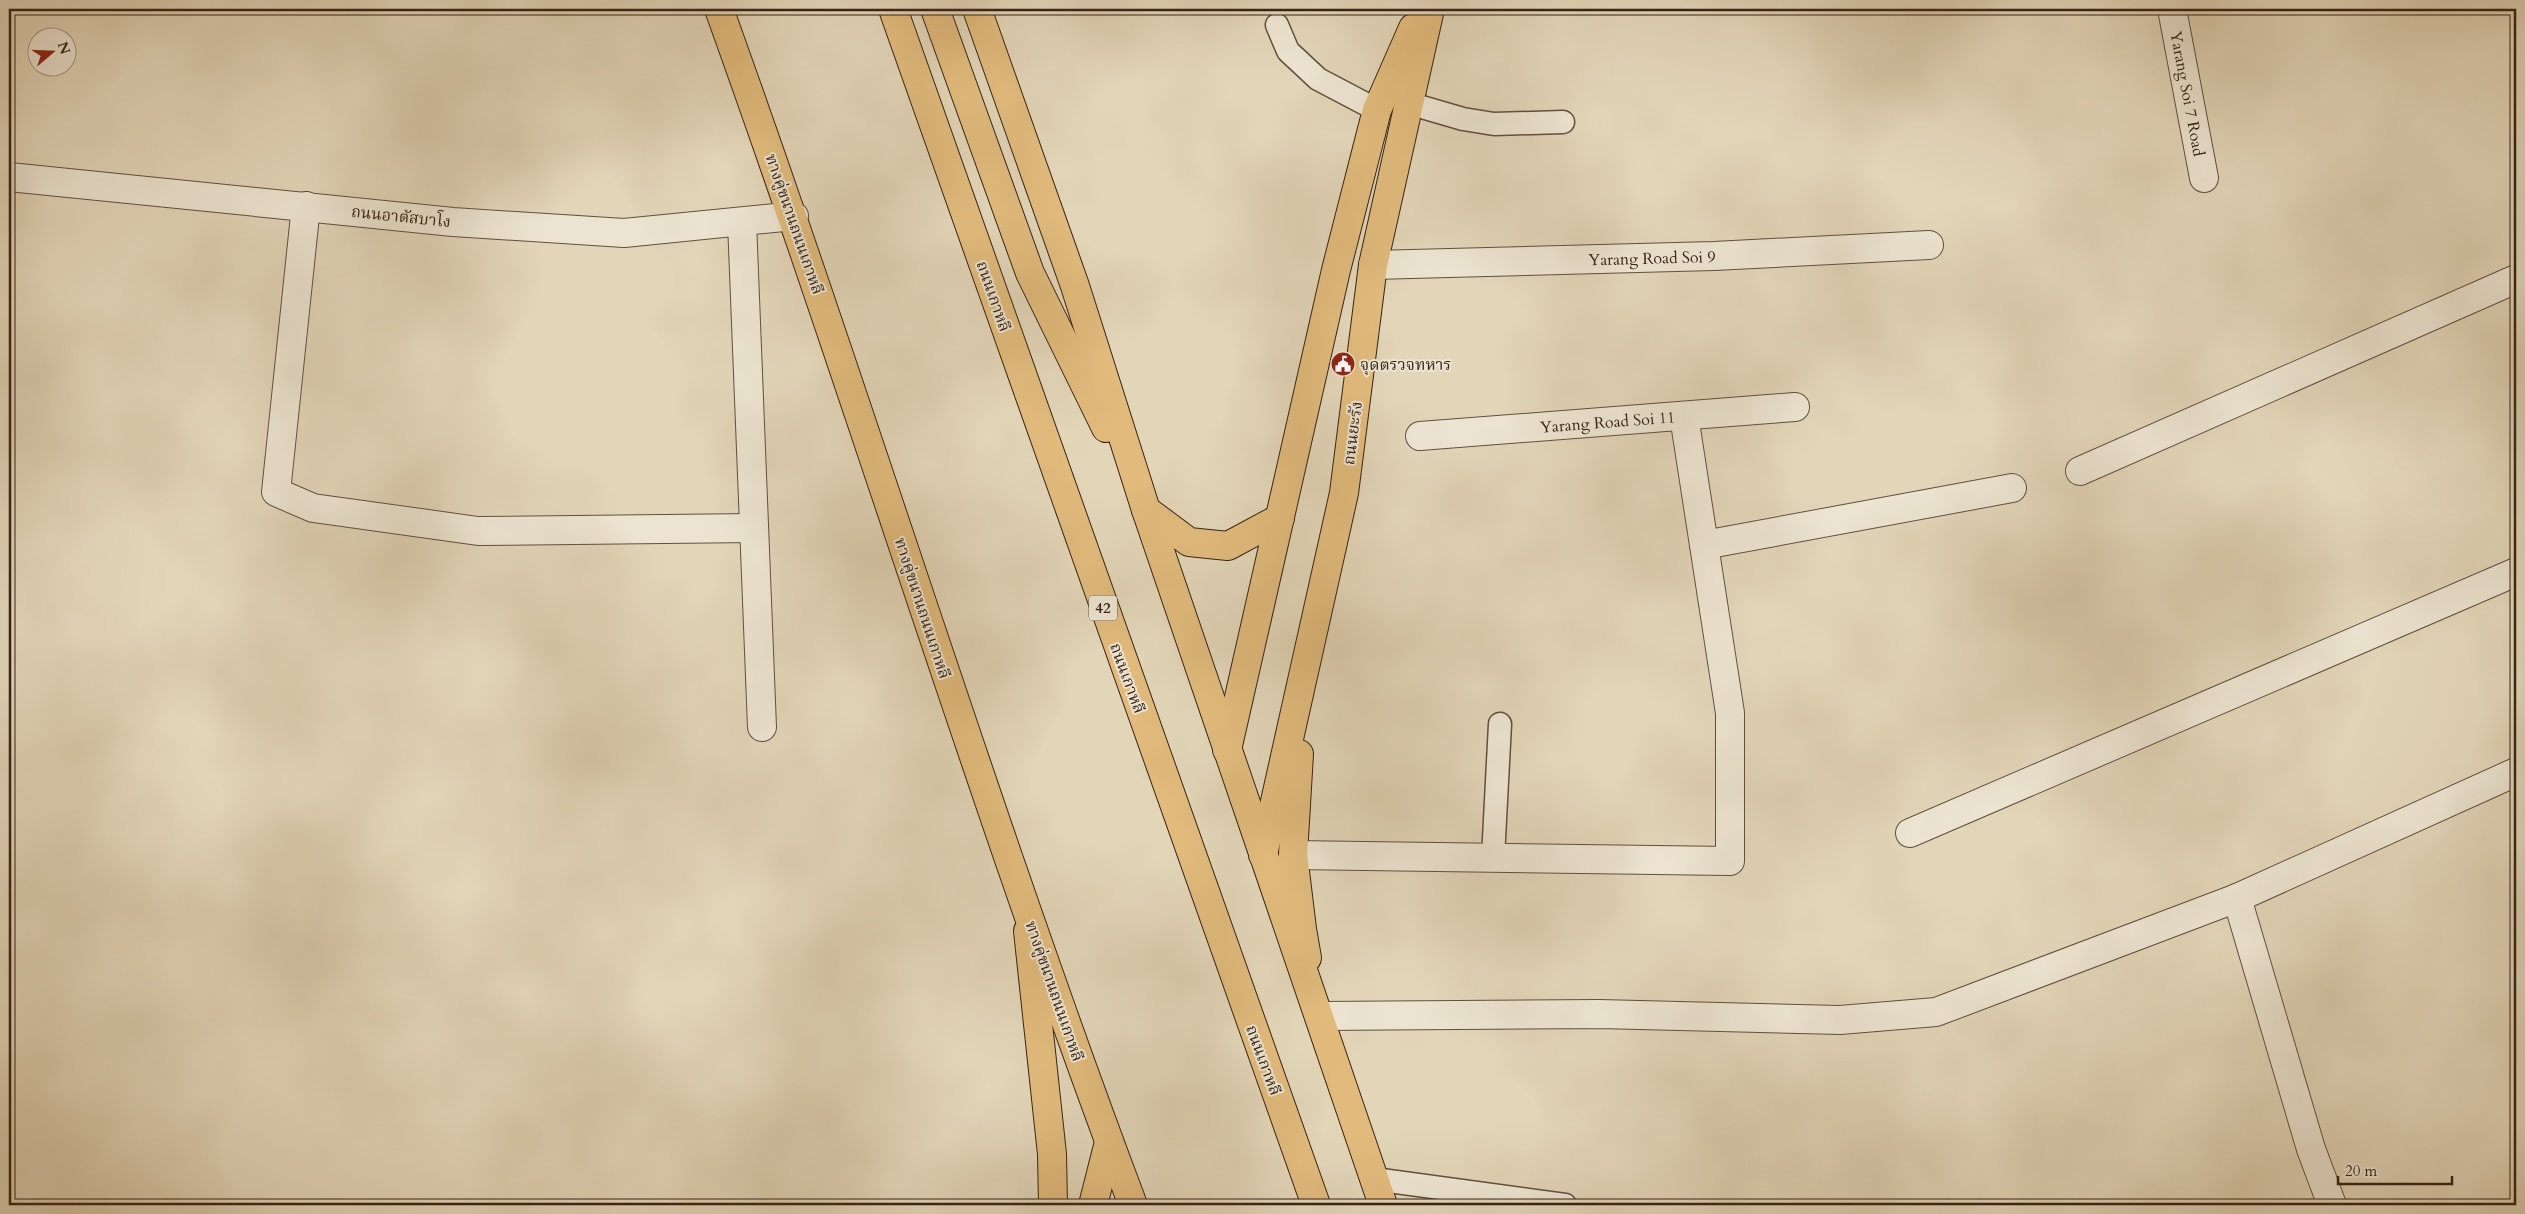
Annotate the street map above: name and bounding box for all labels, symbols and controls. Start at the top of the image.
north arrow [28,28,78,78]
street label: Yarang Soi 7 Road [2164,29,2210,159]
text: N [53,39,75,57]
street label: ทางคู่ขนานถนนเกาหลี [760,151,828,298]
street label: ถนนอาตัสบาโง [350,201,452,233]
street label: Yarang Road Soi 9 [1588,246,1716,271]
street label: ถนนเกาหลี [971,258,1015,335]
public building icon: จุดตรวจทหาร [1330,351,1356,377]
place label: จุดตรวจทหาร [1360,354,1451,376]
street label: ถนนยะรัง [1338,400,1368,466]
street label: Yarang Road Soi 11 [1539,406,1676,439]
street label: ทางคู่ขนานถนนเกาหลี [889,535,955,682]
road number: 42 [1089,596,1117,620]
street label: ถนนเกาหลี [1104,640,1150,717]
street label: ทางคู่ขนานถนนเกาหลี [1020,918,1088,1065]
street label: ถนนเกาหลี [1240,1022,1286,1099]
scale bar [2338,1154,2451,1186]
text: 20 m [2345,1161,2377,1181]

